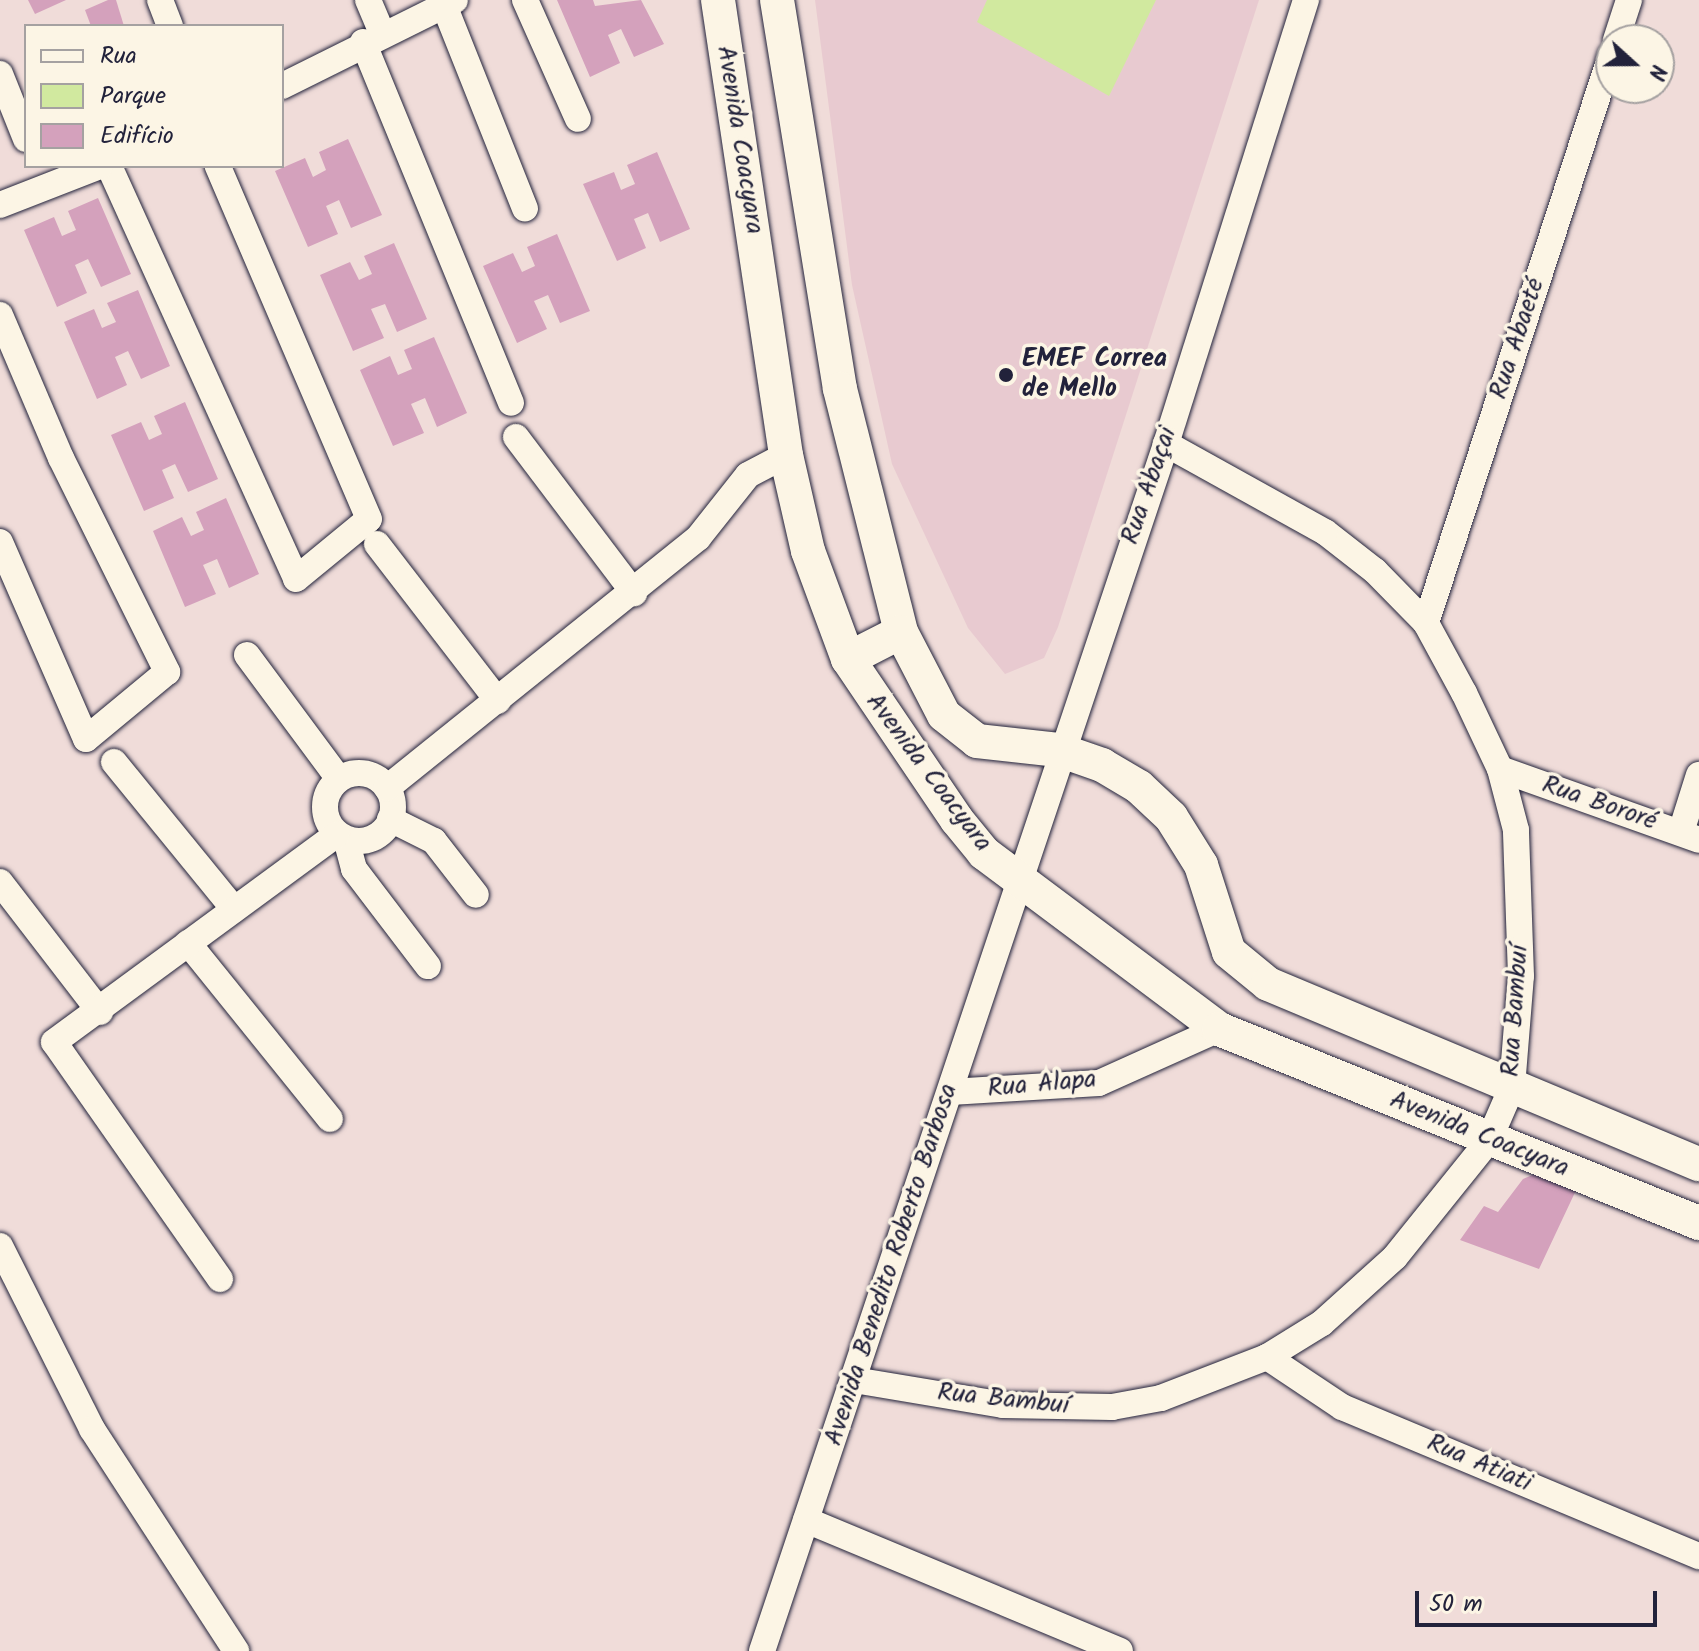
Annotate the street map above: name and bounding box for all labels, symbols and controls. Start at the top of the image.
legend [24,24,284,168]
north arrow [1595,24,1675,104]
text: Rua [100,37,137,76]
street label: Avenida Coacyara [709,44,769,236]
text: N [1637,59,1675,85]
text: Parque [100,77,166,116]
text: Edifício [100,117,174,156]
street label: Rua Abaeté [1484,275,1552,403]
place label: EMEF Correa de Mello [1022,344,1167,406]
marker: EMEF Correa de Mello [997,366,1015,384]
street label: Rua Abaçai [1115,423,1185,549]
street label: Avenida Coacyara [858,688,998,858]
street label: Rua Bororé [1538,770,1660,838]
street label: Rua Bambuí [1496,944,1536,1078]
street label: Rua Alapa [986,1065,1098,1105]
street label: Avenida Benedito Roberto Barbosa [819,1080,965,1450]
street label: Avenida Coacyara [1385,1085,1573,1185]
street label: Rua Bambuí [936,1378,1070,1422]
street label: Rua Atiati [1422,1428,1536,1500]
scale bar [1419,1575,1661,1625]
text: 50 m [1429,1585,1483,1624]

